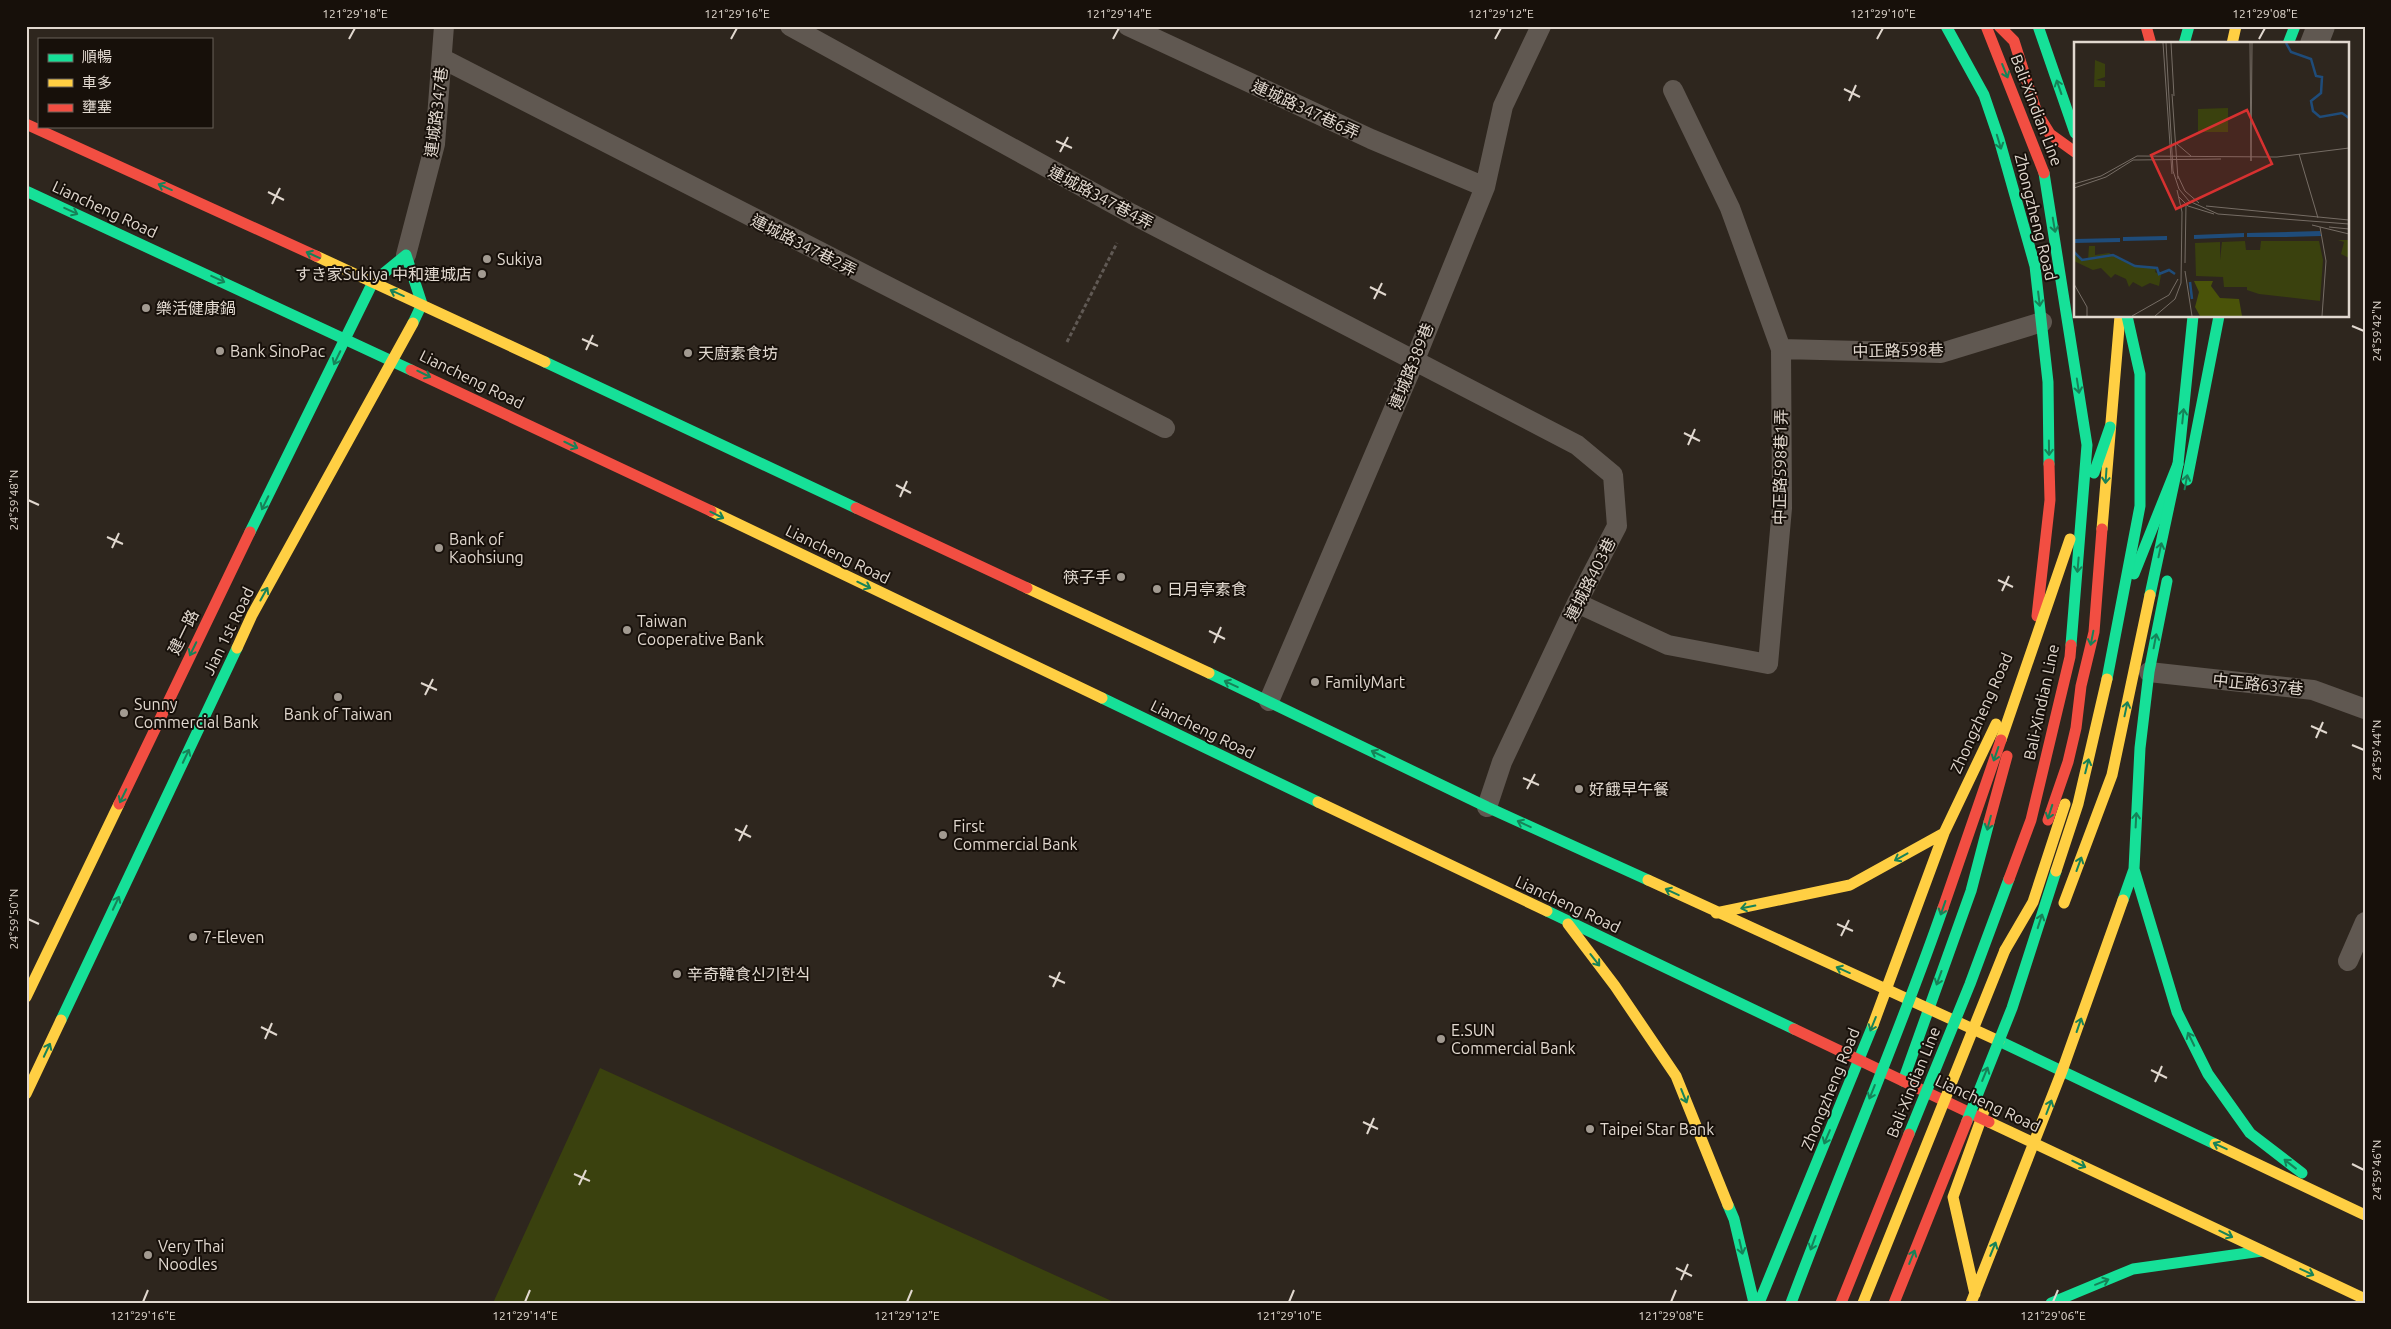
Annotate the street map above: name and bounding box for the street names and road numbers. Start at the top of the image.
street label: Bali-Xindian Line [2007,52,2067,168]
street label: 連城路347巷 [422,66,450,158]
street label: 連城路347巷6弄 [1250,76,1362,142]
street label: Zhongzheng Road [2012,152,2060,282]
street label: 連城路347巷4弄 [1046,162,1156,232]
street label: Liancheng Road [50,177,160,241]
street label: 連城路347巷2弄 [748,211,860,279]
street label: 連城路389巷 [1386,320,1436,412]
street label: 中正路598巷 [1852,340,1944,360]
street label: Liancheng Road [417,346,527,412]
street label: 中正路598巷1弄 [1770,409,1790,525]
street label: Liancheng Road [783,521,893,587]
street label: 連城路403巷 [1561,534,1619,624]
street label: Jian 1st Road [199,584,257,678]
street label: 建一路 [164,606,202,658]
street label: Bali-Xindian Line [2020,642,2062,762]
street label: Zhongzheng Road [1946,650,2016,776]
street label: 中正路637巷 [2212,670,2304,698]
street label: Liancheng Road [1148,696,1258,762]
street label: Liancheng Road [1513,872,1623,936]
street label: Bali-Xindian Line [1883,1024,1943,1140]
street label: Zhongzheng Road [1797,1025,1863,1153]
street label: Liancheng Road [1933,1071,2043,1135]

